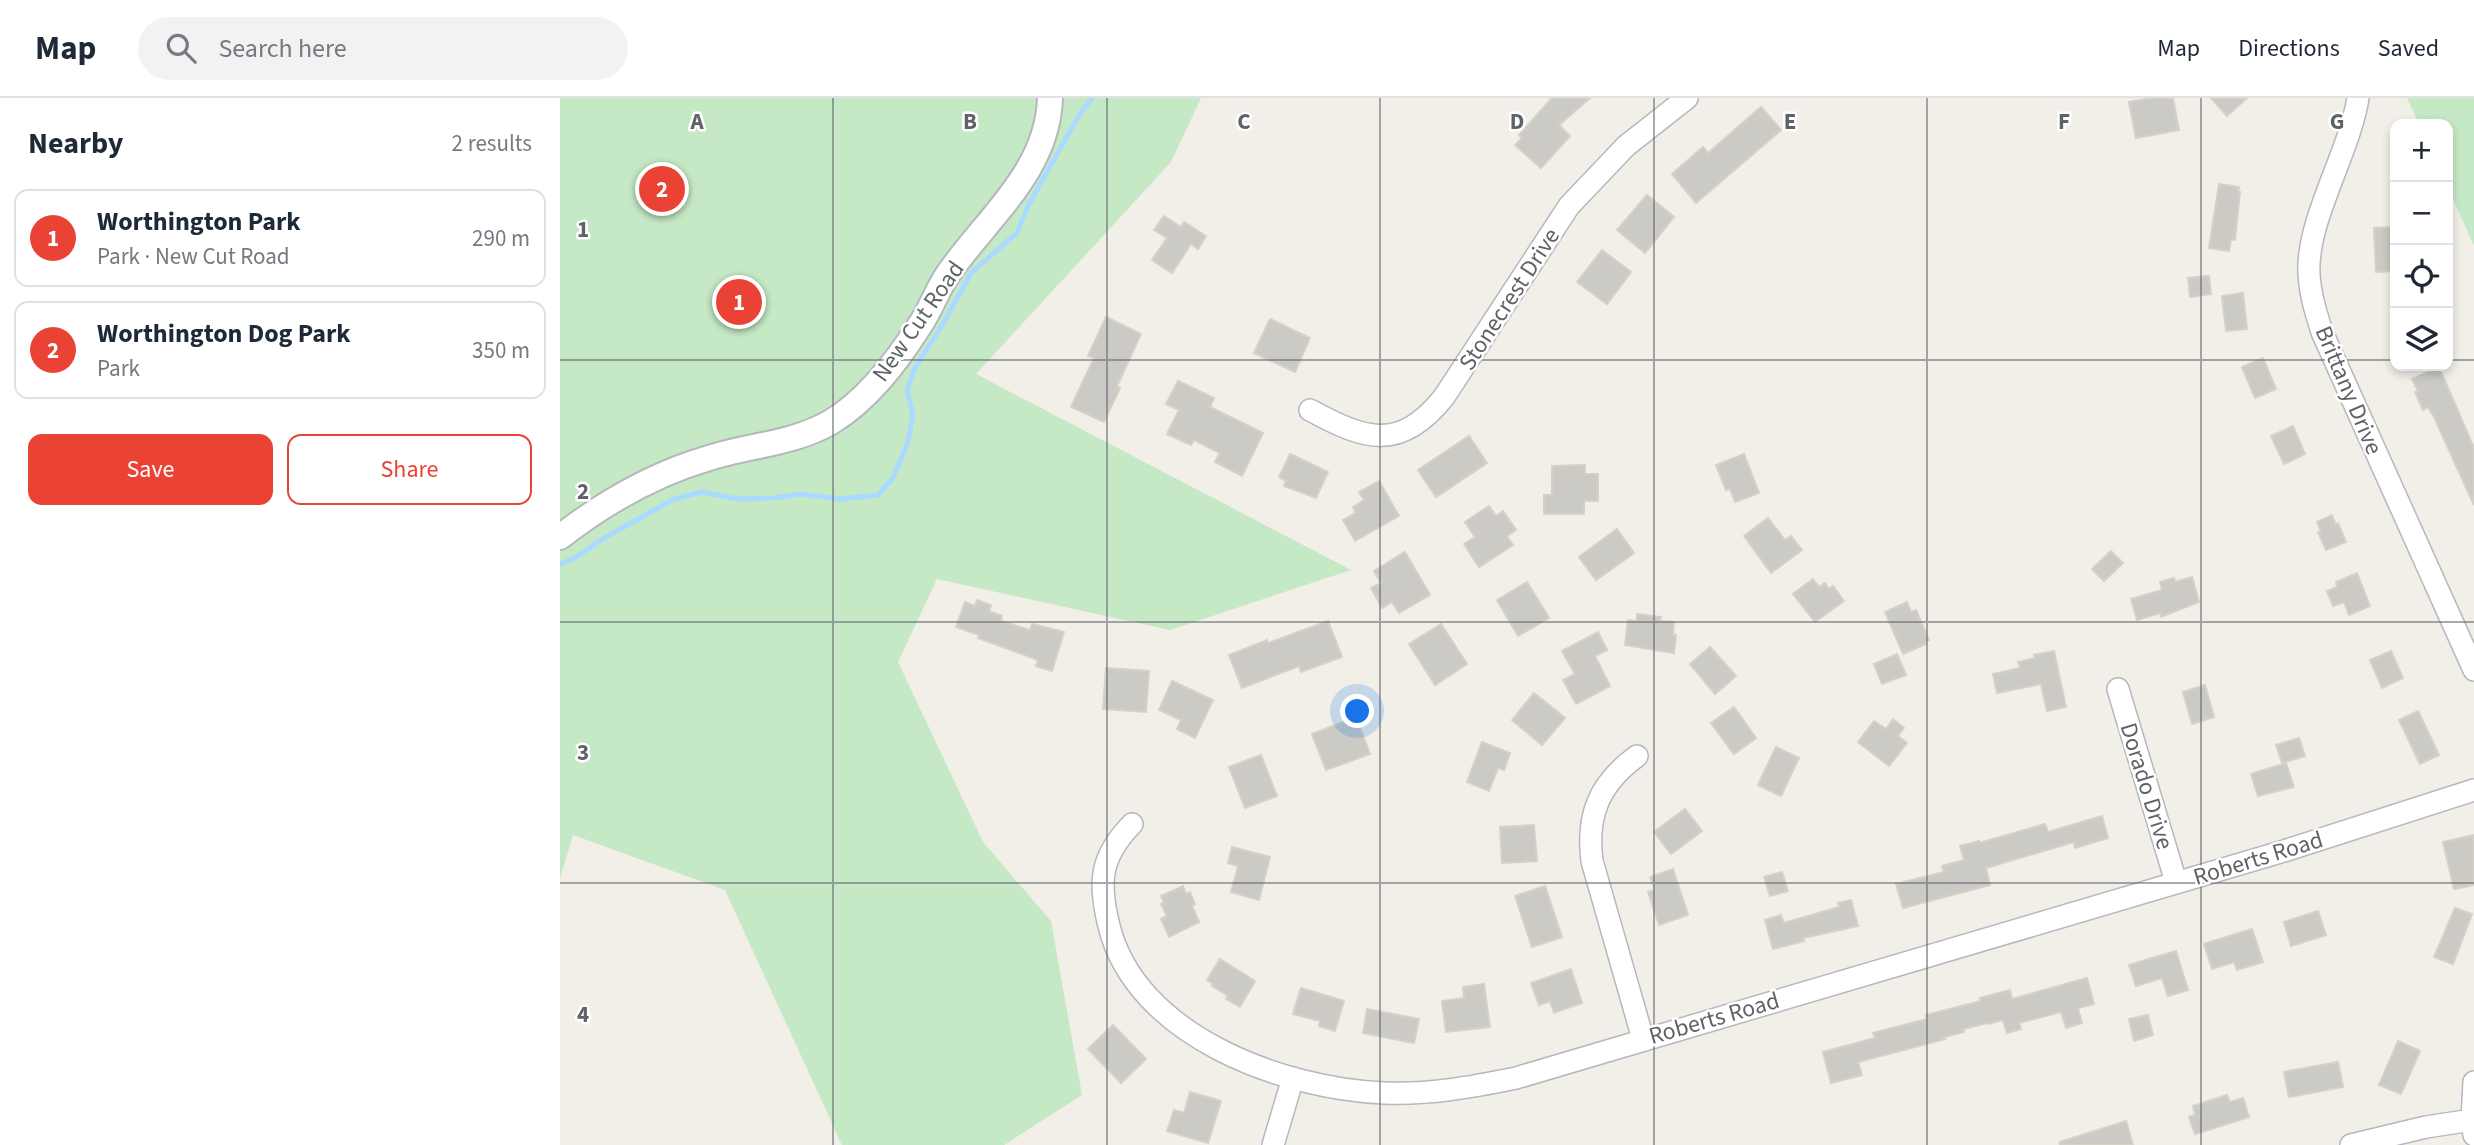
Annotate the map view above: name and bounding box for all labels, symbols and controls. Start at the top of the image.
search box [138,17,628,80]
text: Map [35,25,96,72]
icon: search [162,29,200,67]
text: Search here [218,30,347,67]
text: Map [2157,31,2200,66]
text: Directions [2238,31,2340,66]
text: Saved [2378,31,2439,66]
text: A [689,105,704,138]
text: B [963,105,977,138]
text: C [1237,105,1251,138]
text: D [1510,105,1524,138]
text: E [1784,105,1796,138]
text: F [2058,105,2070,138]
text: G [2330,105,2344,138]
map controls [2390,119,2453,371]
button: + [2390,119,2453,182]
text: Nearby [28,122,123,165]
text: 2 results [452,127,532,160]
pin: 2 [639,163,685,215]
button: − [2390,182,2453,245]
text: Worthington Park [97,203,301,240]
text: 1 [577,213,589,246]
street label: Stonecrest Drive [1450,221,1569,377]
text: 1 [47,222,59,255]
text: 290 m [472,222,530,255]
text: Park · New Cut Road [97,240,290,273]
button: locate [2390,245,2453,308]
street label: New Cut Road [864,254,973,389]
pin: 1 [716,276,762,328]
button: layers [2390,308,2453,371]
text: Worthington Dog Park [97,315,351,352]
street label: Brittany Drive [2306,320,2391,460]
text: 2 [47,334,59,367]
text: 350 m [472,334,530,367]
text: Park [97,352,140,385]
button: Save [28,434,273,505]
button: Share [287,434,532,505]
text: 2 [577,475,589,508]
your location [1340,694,1374,728]
street label: Dorado Drive [2111,718,2182,854]
text: 3 [577,736,589,769]
street label: Roberts Road [2189,822,2327,895]
street label: Roberts Road [1645,983,1783,1054]
text: 4 [577,998,589,1031]

